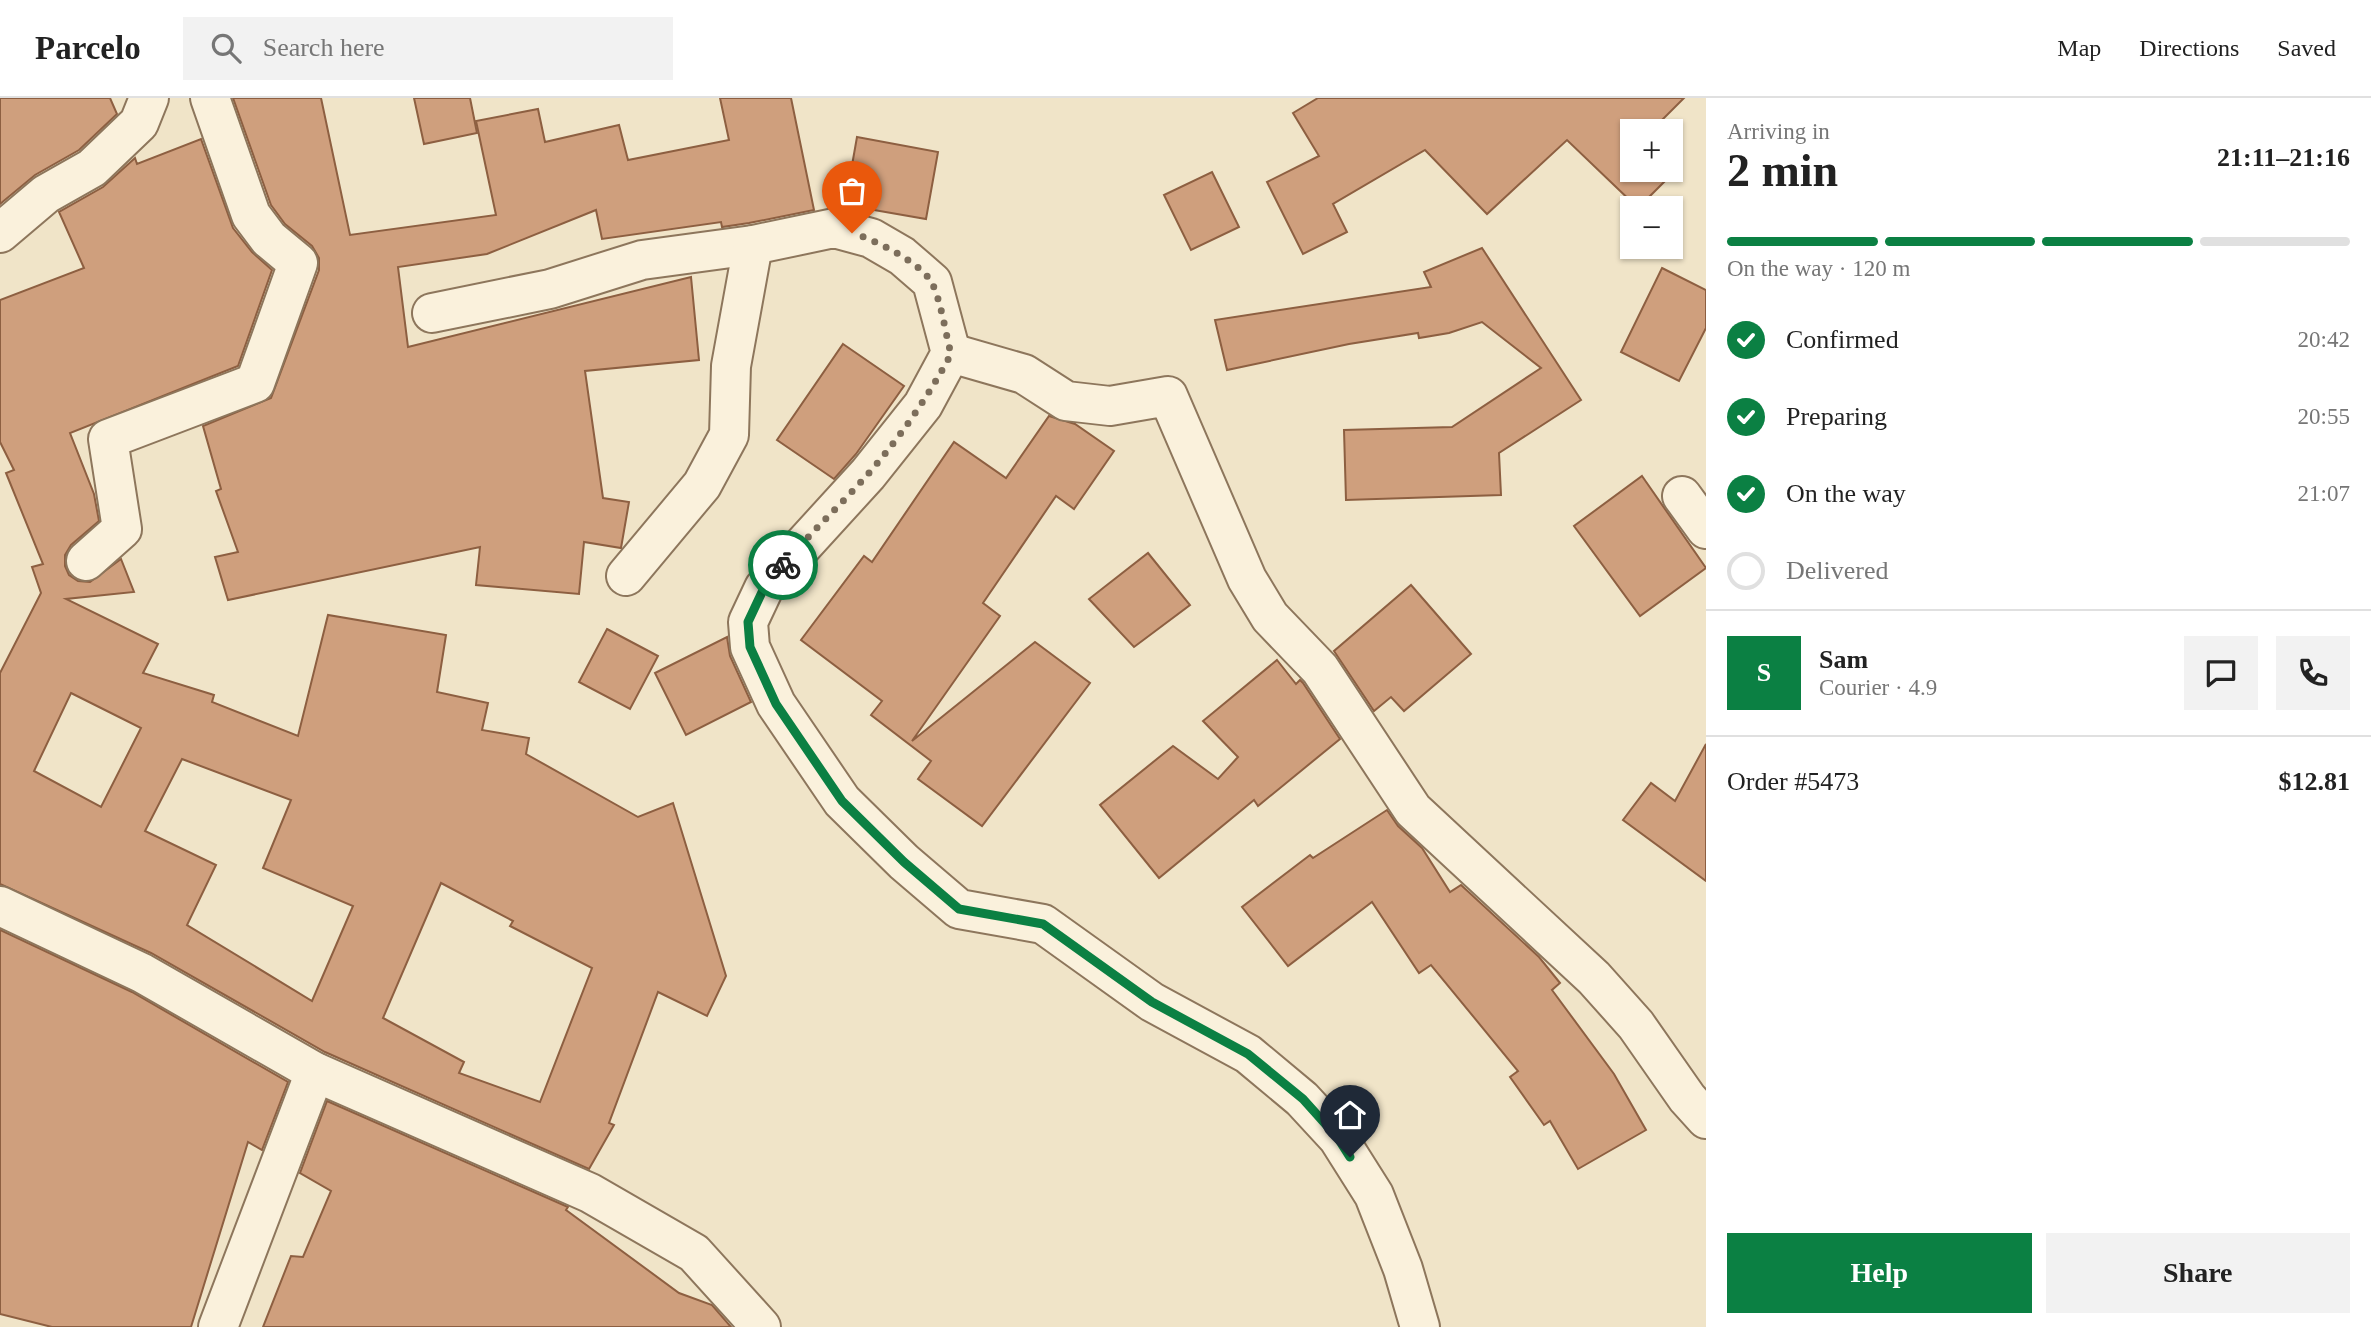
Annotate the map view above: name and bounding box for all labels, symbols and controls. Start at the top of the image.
search box [183,17,673,80]
icon: search [207,29,245,67]
text: Parcelo [35,30,141,66]
text: Search here [263,33,385,62]
text: Map [2057,35,2101,61]
text: Directions [2139,35,2239,61]
text: Saved [2277,35,2336,61]
map controls [1620,119,1683,259]
button: + [1620,119,1683,182]
text: Arriving in [1727,119,1830,144]
text: 21:11–21:16 [2217,143,2350,172]
text: 2 min [1727,145,1838,196]
pin [822,161,882,233]
icon: bag [833,172,871,210]
button: − [1620,196,1683,259]
text: On the way · 120 m [1727,256,1910,281]
icon: check [1727,321,1765,359]
text: Confirmed [1786,325,1899,354]
text: 20:42 [2298,327,2350,352]
icon: check [1727,398,1765,436]
text: Preparing [1786,402,1887,431]
text: 20:55 [2298,404,2350,429]
icon: check [1727,475,1765,513]
text: On the way [1786,479,1906,508]
text: 21:07 [2298,481,2350,506]
courier [748,530,818,600]
icon: bike [764,546,802,584]
text: Delivered [1786,556,1889,585]
button: chat [2184,636,2258,710]
button: phone [2276,636,2350,710]
text: Sam [1819,645,1868,674]
text: S [1757,658,1771,687]
text: Courier · 4.9 [1819,675,1937,700]
text: Order #5473 [1727,767,1859,796]
text: $12.81 [2279,767,2350,796]
pin [1320,1085,1380,1157]
icon: home [1331,1096,1369,1134]
button: Help [1727,1233,2032,1313]
button: Share [2046,1233,2350,1313]

